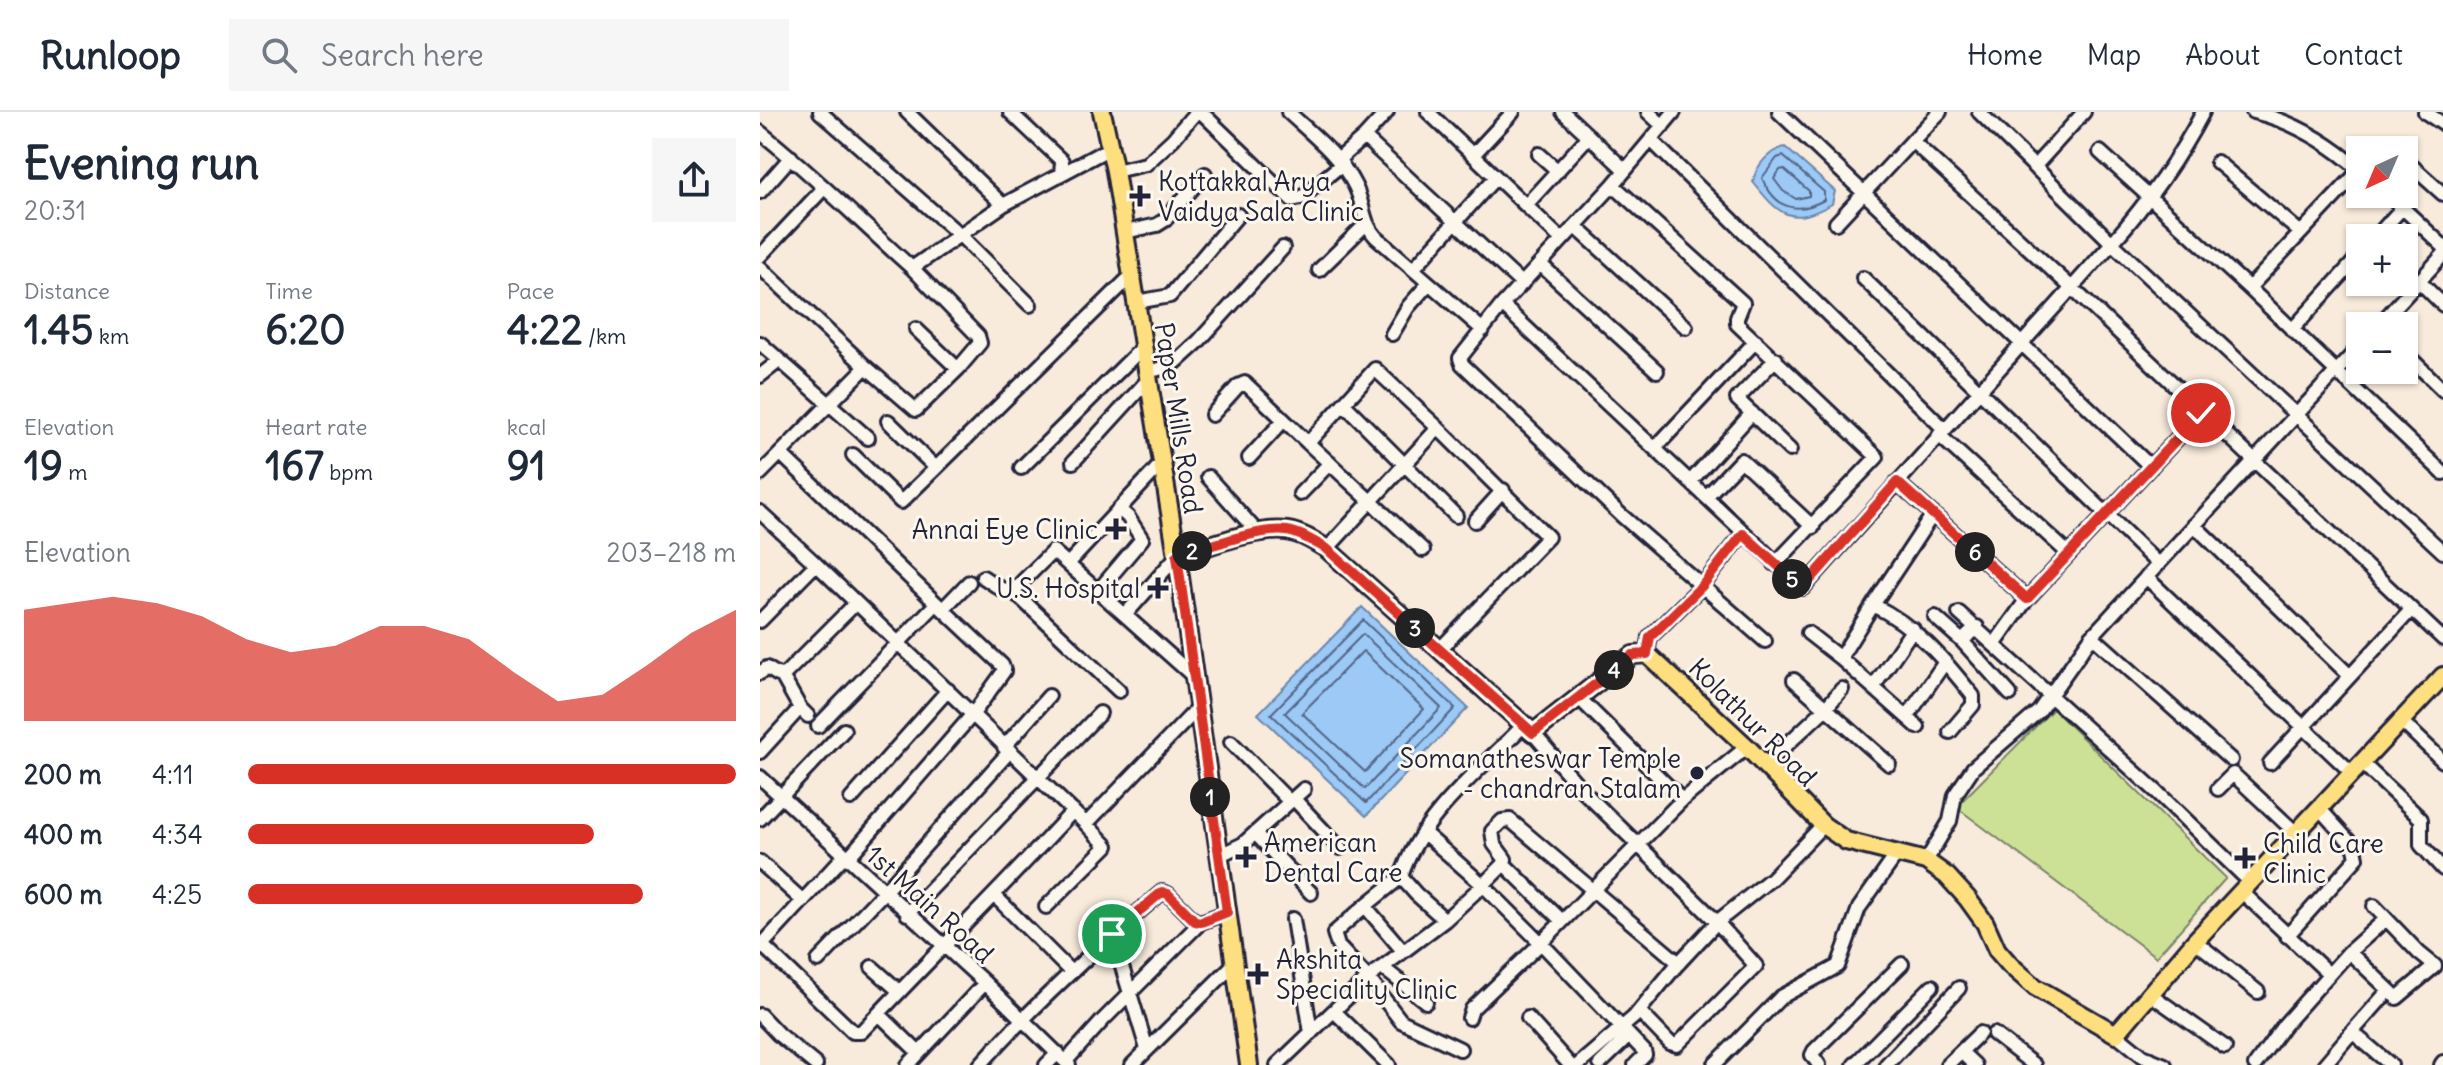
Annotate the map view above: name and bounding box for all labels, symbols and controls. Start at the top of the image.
search box [229,19,789,91]
text: Runloop [40,32,181,79]
icon: search [257,33,301,77]
text: Search here [321,36,484,74]
text: Home [1967,37,2043,73]
text: Map [2087,37,2141,73]
text: About [2185,37,2260,73]
text: Contact [2304,37,2403,73]
text: Evening run [24,136,259,191]
north arrow [2346,136,2418,208]
map controls [2346,136,2418,384]
button: share [652,138,736,222]
place label: Kottakkal Arya Vaidya Sala Clinic [1158,165,1364,228]
marker: Kottakkal Arya Vaidya Sala Clinic [1129,185,1151,207]
text: 20:31 [24,194,86,227]
button: + [2346,224,2418,296]
text: Distance [24,277,110,305]
text: Time [265,277,313,305]
text: Pace [507,277,554,305]
text: 1.45 [24,305,94,355]
text: 6:20 [265,305,346,355]
text: 4:22 [507,305,583,355]
button: − [2346,312,2418,384]
street label: Paper Mills Road [1148,320,1210,516]
text: km [94,322,129,350]
text: /km [583,322,626,350]
pin [2167,379,2235,447]
icon: check [2179,391,2223,435]
text: Elevation [24,413,114,441]
text: Heart rate [265,413,367,441]
text: kcal [507,413,546,441]
text: 19 [24,441,63,491]
text: 167 [265,441,324,491]
text: 91 [507,441,546,491]
text: m [63,458,87,486]
text: bpm [324,458,373,486]
place label: Annai Eye Clinic [912,513,1098,546]
marker: Annai Eye Clinic [1105,518,1127,540]
pin: 2 [1172,531,1212,571]
pin: 6 [1955,532,1995,572]
text: Elevation [24,536,131,569]
text: 203–218 m [607,536,736,569]
text: 2 [1186,537,1198,565]
text: 6 [1969,538,1981,566]
pin: 5 [1772,559,1812,599]
text: 5 [1786,565,1798,593]
place label: U.S. Hospital [996,572,1140,605]
marker: U.S. Hospital [1147,577,1169,599]
pin: 3 [1395,608,1435,648]
text: 3 [1409,614,1421,642]
pin: 4 [1594,650,1634,690]
street label: Kolathur Road [1682,651,1824,793]
text: 4 [1608,656,1620,684]
place label: Somanatheswar Temple - chandran Stalam [1399,742,1681,805]
text: 200 m [24,758,101,791]
text: 4:11 [152,758,194,791]
marker: Somanatheswar Temple - chandran Stalam [1688,764,1706,782]
pin: 1 [1190,777,1230,817]
text: 1 [1206,783,1214,811]
text: 400 m [24,818,102,851]
text: 4:34 [152,818,203,851]
place label: American Dental Care [1264,826,1402,889]
place label: Child Care Clinic [2263,827,2384,890]
street label: 1st Main Road [859,838,1001,970]
marker: American Dental Care [1235,846,1257,868]
marker: Child Care Clinic [2234,847,2256,869]
text: 600 m [24,878,102,911]
text: 4:25 [152,878,202,911]
pin [1078,900,1146,968]
icon: arrive [1090,912,1134,956]
place label: Akshita Speciality Clinic [1276,943,1457,1006]
marker: Akshita Speciality Clinic [1247,963,1269,985]

